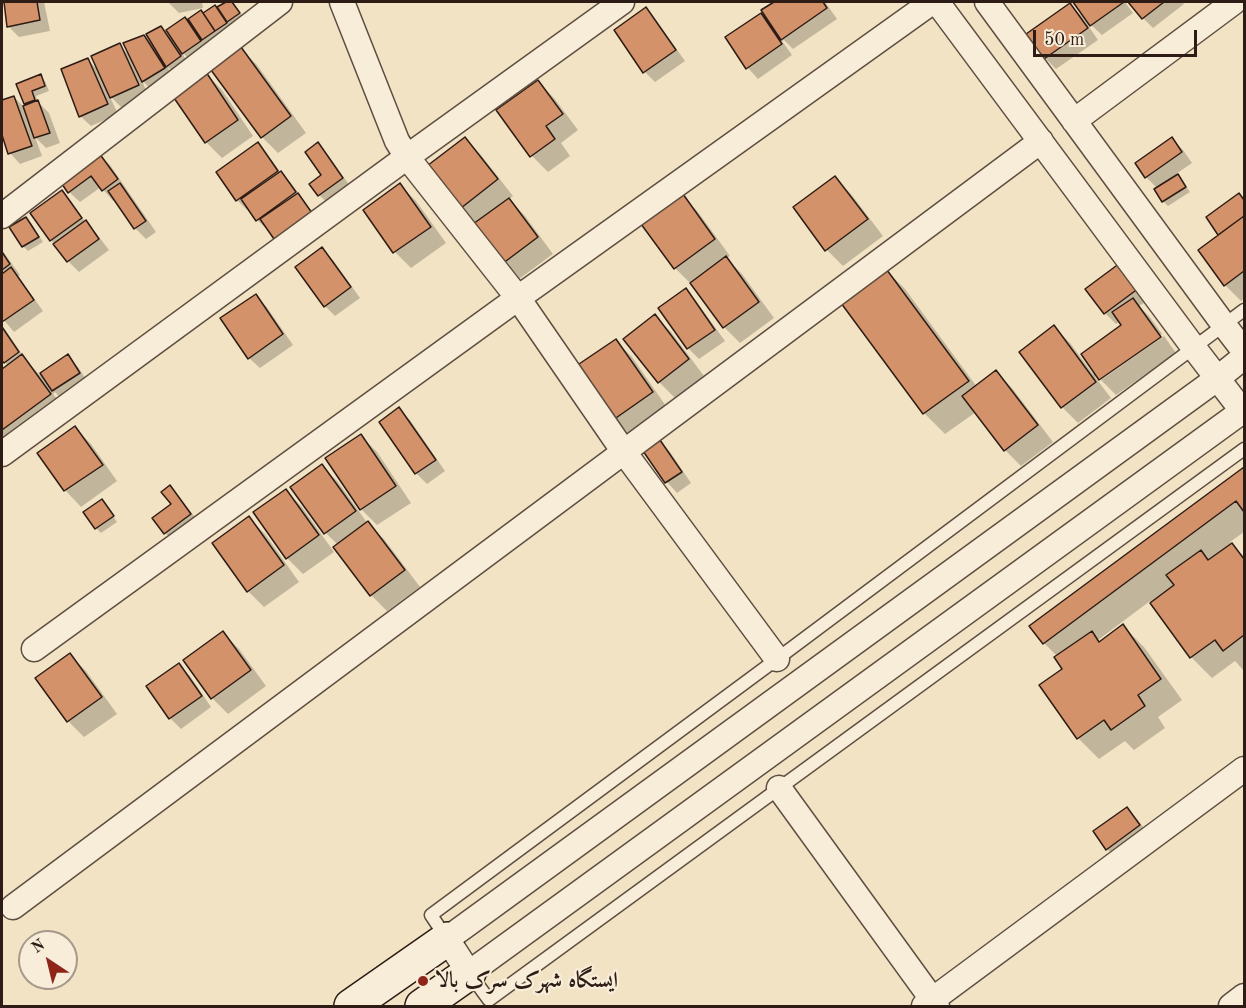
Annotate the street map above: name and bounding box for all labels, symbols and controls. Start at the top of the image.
scale bar [1036,18,1200,56]
text: 50 m [1044,31,1084,49]
north arrow [18,930,78,990]
text: N [29,937,48,957]
place label: ایستگاه شهرک سرک بالا [435,968,618,994]
marker: ایستگاه شهرک سرک بالا [416,974,430,988]

